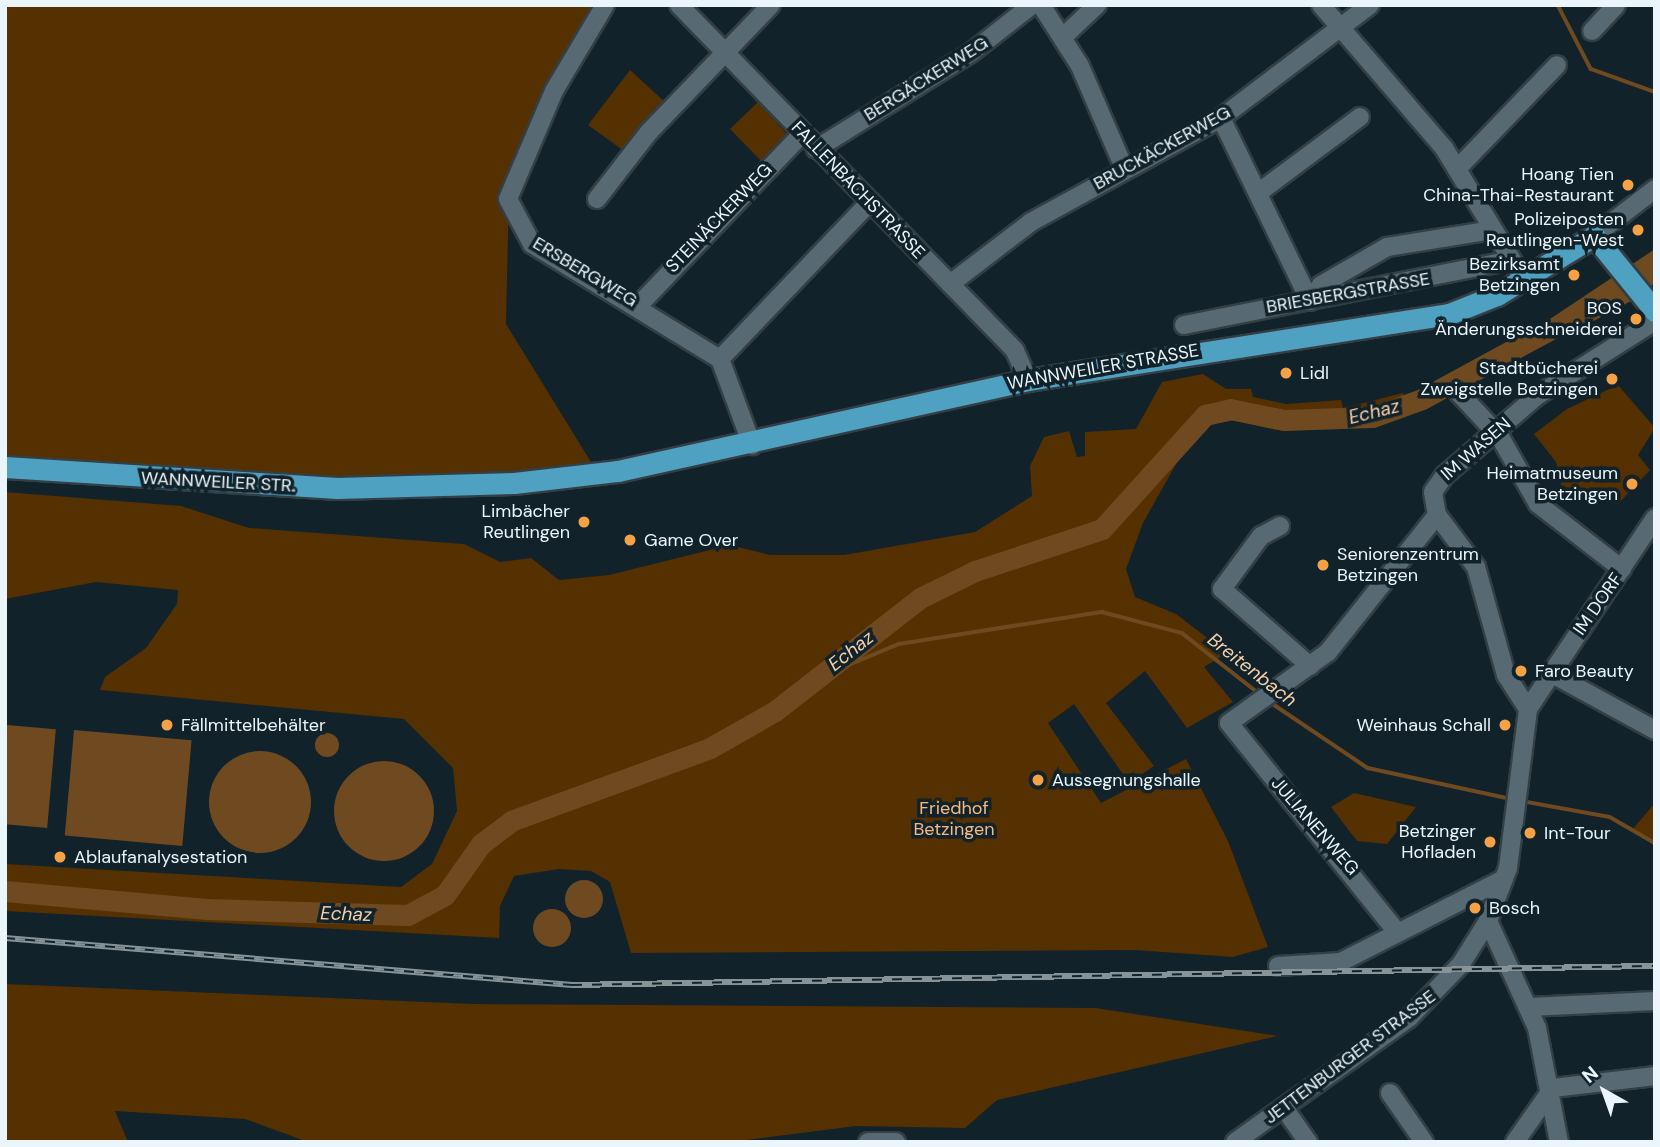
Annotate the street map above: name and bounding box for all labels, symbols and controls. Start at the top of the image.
street label: BERGÄCKERWEG [860,32,992,126]
street label: BRUCKÄCKERWEG [1090,101,1234,195]
street label: FALLENBACHSTRASSE [787,117,929,263]
street label: STEINÄCKERWEG [661,159,777,277]
place label: Hoang Tien China-Thai-Restaurant [1423,164,1614,206]
marker: Hoang Tien China-Thai-Restaurant [1620,177,1636,193]
place label: Polizeiposten Reutlingen-West [1486,209,1624,252]
marker: Polizeiposten Reutlingen-West [1630,222,1646,238]
street label: ERSBERGWEG [529,232,641,312]
place label: Bezirksamt Betzingen [1469,254,1560,296]
marker: Bezirksamt Betzingen [1566,267,1582,283]
street label: BRIESBERGSTRASSE [1265,268,1431,318]
place label: BOS Änderungsschneiderei [1435,298,1622,340]
marker: BOS Änderungsschneiderei [1628,311,1644,327]
street label: WANNWEILER STRASSE [1006,340,1200,394]
place label: Stadtbücherei Zweigstelle Betzingen [1421,358,1598,400]
place label: Lidl [1300,362,1329,384]
marker: Lidl [1278,365,1294,381]
marker: Stadtbücherei Zweigstelle Betzingen [1604,371,1620,387]
water label: Echaz [1346,395,1402,429]
street label: IM WASEN [1437,413,1515,485]
place label: Heimatmuseum Betzingen [1487,463,1618,505]
street label: WANNWEILER STR. [140,467,296,497]
marker: Heimatmuseum Betzingen [1624,476,1640,492]
place label: Limbächer Reutlingen [482,501,570,544]
marker: Limbächer Reutlingen [576,514,592,530]
place label: Game Over [644,529,738,551]
marker: Game Over [622,532,638,548]
place label: Seniorenzentrum Betzingen [1337,544,1479,586]
marker: Seniorenzentrum Betzingen [1315,557,1331,573]
street label: IM DORF [1569,569,1627,639]
water label: Echaz [824,626,878,676]
water label: Breitenbach [1203,628,1301,712]
place label: Faro Beauty [1535,660,1634,682]
marker: Faro Beauty [1513,663,1529,679]
place label: Fällmittelbehälter [181,714,326,736]
place label: Weinhaus Schall [1356,714,1491,736]
marker: Fällmittelbehälter [159,717,175,733]
marker: Weinhaus Schall [1497,717,1513,733]
place label: Aussegnungshalle [1052,769,1201,791]
marker: Aussegnungshalle [1030,772,1046,788]
street label: JULIANENWEG [1267,773,1363,879]
park label: Friedhof Betzingen [914,798,994,840]
place label: Betzinger Hofladen [1399,821,1476,864]
place label: Int-Tour [1544,822,1611,844]
marker: Int-Tour [1522,825,1538,841]
marker: Betzinger Hofladen [1482,834,1498,850]
place label: Ablaufanalysestation [74,846,247,868]
marker: Ablaufanalysestation [52,849,68,865]
place label: Bosch [1489,897,1540,919]
marker: Bosch [1467,900,1483,916]
water label: Echaz [320,902,372,926]
street label: JETTENBURGER STRASSE [1260,986,1440,1128]
north arrow [1569,1056,1639,1126]
text: N [1577,1061,1604,1089]

